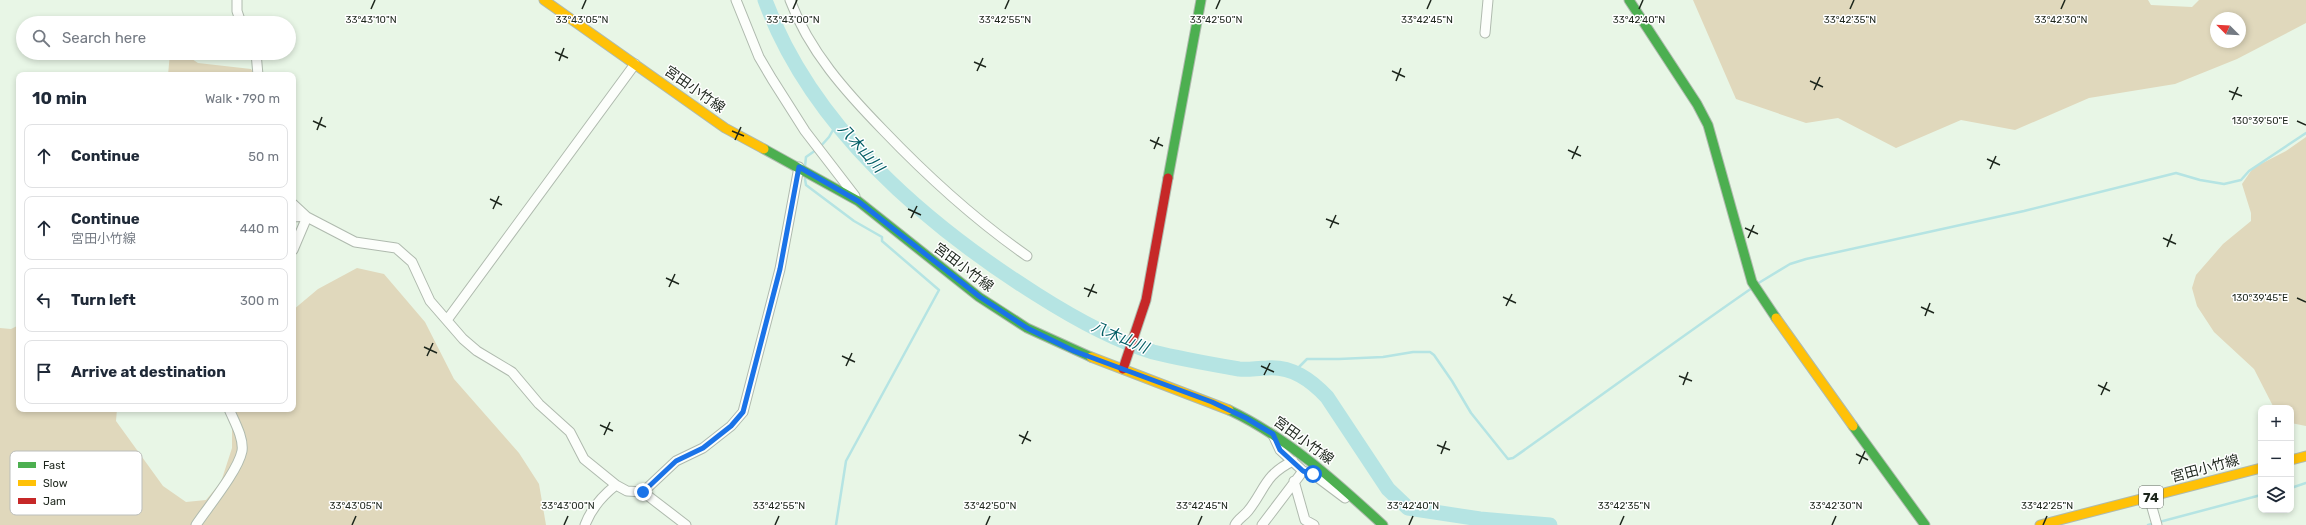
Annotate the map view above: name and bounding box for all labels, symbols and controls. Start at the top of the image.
north arrow [2210,12,2246,48]
text: 33°43'10"N [345,14,397,26]
text: 33°43'05"N [556,14,608,26]
text: 33°43'00"N [766,14,820,26]
text: 33°42'55"N [979,14,1031,26]
text: 33°42'50"N [1190,14,1242,26]
text: 33°42'45"N [1401,14,1453,26]
text: 33°42'40"N [1613,14,1665,26]
text: 33°42'35"N [1824,14,1876,26]
text: 33°42'30"N [2035,14,2087,26]
search box [16,16,296,60]
icon: search [30,27,52,49]
text: Search here [62,29,146,47]
street label: 宮田小竹線 [661,62,728,116]
text: 10 min [32,88,87,108]
text: Walk · 790 m [205,91,280,106]
text: 130°39'50"E [2232,115,2288,127]
water label: 八木山川 [834,120,889,178]
icon: ahead [33,145,55,167]
text: Continue [71,147,140,165]
text: 50 m [248,149,279,164]
text: Continue [71,210,140,228]
icon: ahead [33,217,55,239]
text: 440 m [240,221,279,236]
text: 宮田小竹線 [71,231,136,246]
street label: 宮田小竹線 [931,240,997,295]
icon: left [33,289,55,311]
text: Turn left [71,291,136,309]
text: 130°39'45"E [2232,292,2288,304]
text: 300 m [240,293,279,308]
water label: 八木山川 [1089,317,1153,358]
icon: arrive [33,361,55,383]
text: Arrive at destination [71,363,226,381]
map controls [2258,405,2294,513]
button: + [2258,405,2294,441]
street label: 宮田小竹線 [1270,413,1337,468]
button: − [2258,441,2294,477]
legend [10,451,142,515]
street label: 宮田小竹線 [2169,451,2241,486]
text: Fast [43,459,66,472]
route start [1304,465,1322,483]
text: Slow [43,477,68,490]
button: layers [2258,477,2294,513]
route end [634,483,652,501]
road number: 74 [2139,486,2163,508]
text: Jam [43,495,66,508]
text: 33°43'05"N [330,500,382,512]
text: 33°43'00"N [541,500,595,512]
text: 33°42'55"N [753,500,805,512]
text: 33°42'50"N [964,500,1016,512]
text: 33°42'45"N [1176,500,1228,512]
text: 33°42'40"N [1387,500,1439,512]
text: 33°42'35"N [1598,500,1650,512]
text: 33°42'30"N [1810,500,1862,512]
text: 33°42'25"N [2021,500,2073,512]

